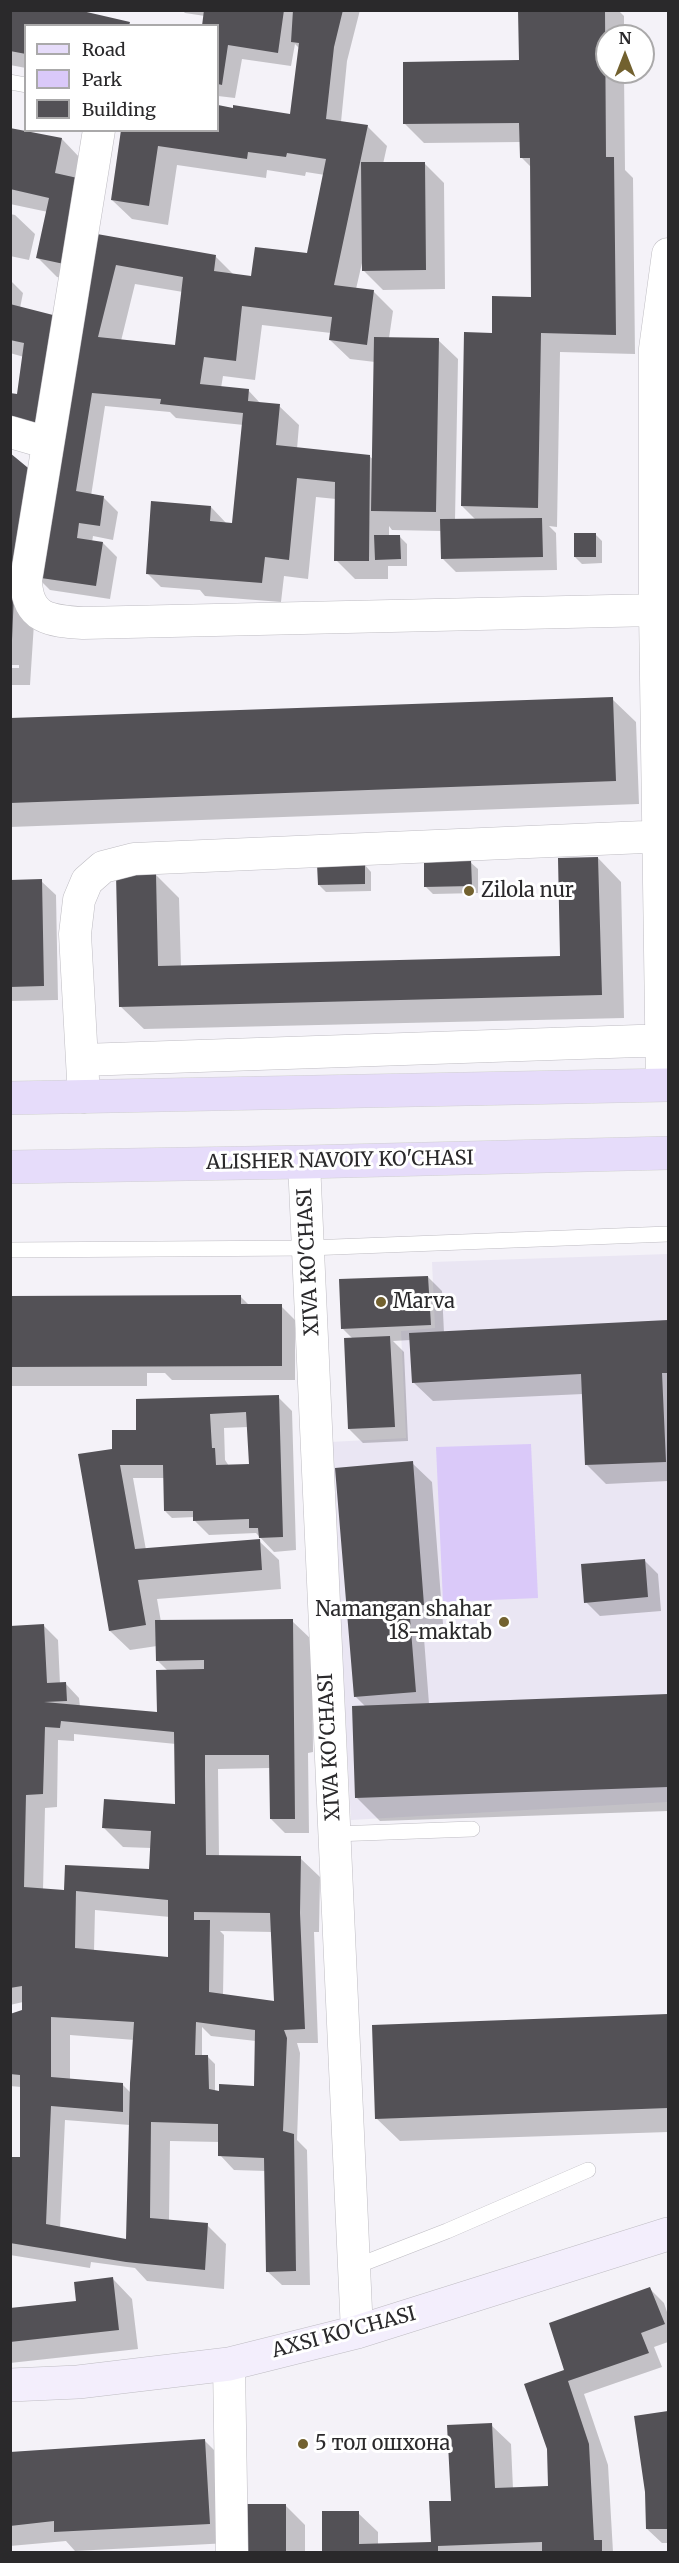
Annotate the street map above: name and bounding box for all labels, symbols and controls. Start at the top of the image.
legend [24,24,219,132]
north arrow [595,24,655,84]
text: N [619,28,631,48]
text: Road [82,38,126,61]
text: Park [82,68,122,91]
text: Building [82,98,156,121]
place label: Zilola nur [481,879,574,903]
marker: Zilola nur [462,884,476,898]
street label: ALISHER NAVOIY KO'CHASI [206,1147,474,1175]
street label: XIVA KO'CHASI [293,1188,325,1336]
place label: Marva [393,1290,455,1314]
marker: Marva [374,1295,388,1309]
place label: Namangan shahar 18-maktab [315,1598,492,1645]
marker: Namangan shahar 18-maktab [497,1615,511,1629]
street label: XIVA KO'CHASI [314,1673,346,1821]
street label: AXSI KO'CHASI [269,2302,419,2364]
place label: 5 тол ошхона [315,2432,450,2456]
marker: 5 тол ошхона [296,2437,310,2451]

